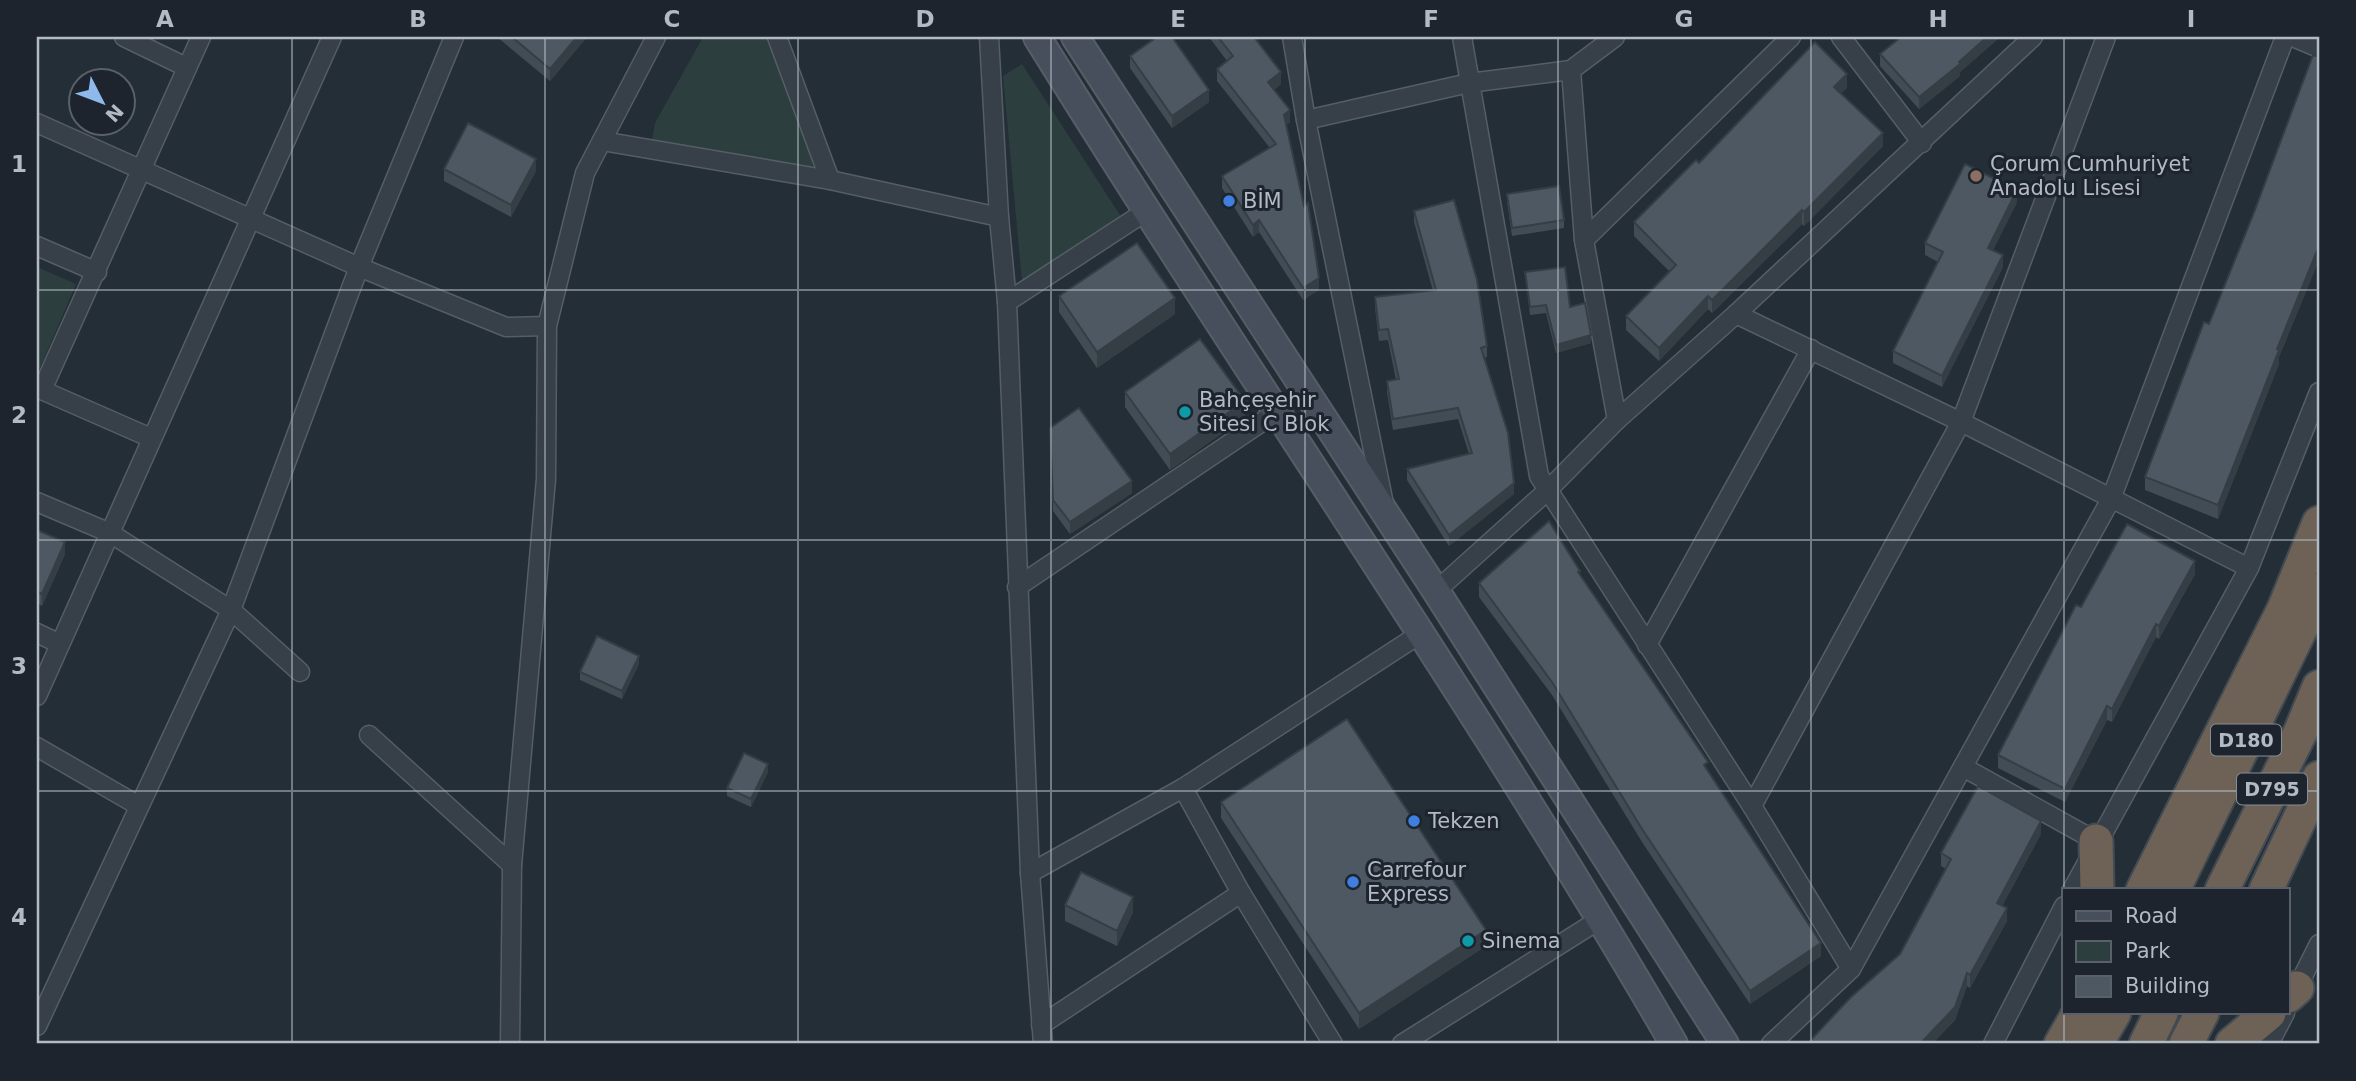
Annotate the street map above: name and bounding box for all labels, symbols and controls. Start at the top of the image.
text: A [156,6,174,32]
text: B [409,6,427,32]
text: C [664,6,680,32]
text: D [915,6,935,32]
text: E [1170,6,1186,32]
text: F [1423,6,1439,32]
text: G [1675,6,1693,32]
text: H [1928,6,1948,32]
text: I [2187,6,2195,32]
north arrow [66,66,136,136]
text: N [101,100,128,127]
text: 1 [11,151,27,177]
place label: Çorum Cumhuriyet Anadolu Lisesi [1990,152,2190,200]
marker: Çorum Cumhuriyet Anadolu Lisesi [1968,168,1984,184]
place label: BİM [1243,188,1282,213]
marker: BİM [1221,193,1237,209]
place label: Bahçeşehir Sitesi C Blok [1199,388,1330,436]
text: 2 [11,402,27,428]
marker: Bahçeşehir Sitesi C Blok [1177,404,1193,420]
text: 3 [11,653,27,679]
road number: D180 [2211,724,2281,755]
road number: D795 [2237,774,2307,804]
place label: Tekzen [1427,809,1500,833]
marker: Tekzen [1406,813,1422,829]
place label: Carrefour Express [1367,858,1466,906]
marker: Carrefour Express [1345,874,1361,890]
legend [2062,888,2290,1014]
text: 4 [11,904,27,930]
text: Road [2125,904,2178,928]
place label: Sinema [1482,929,1561,953]
marker: Sinema [1460,933,1476,949]
text: Park [2125,939,2171,963]
text: Building [2125,974,2210,998]

